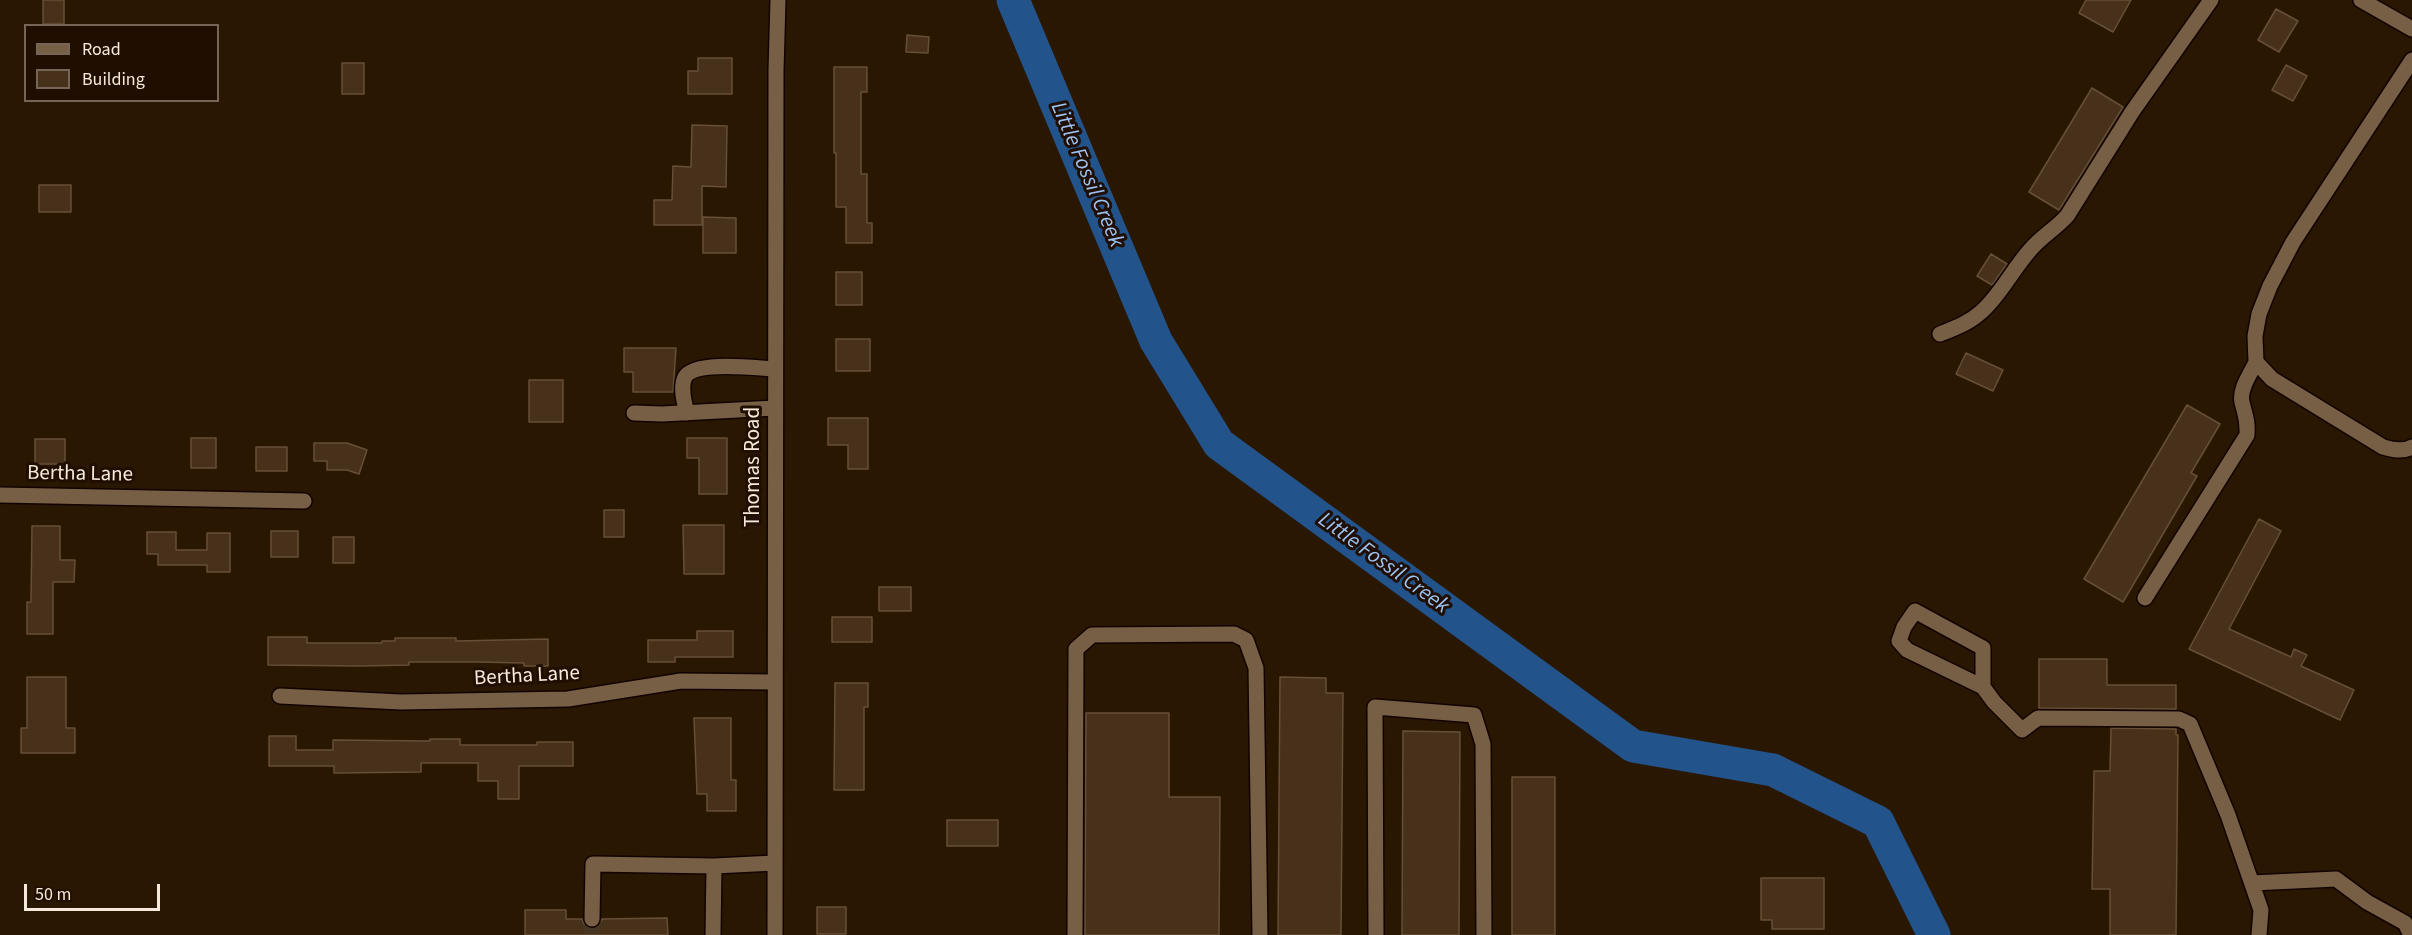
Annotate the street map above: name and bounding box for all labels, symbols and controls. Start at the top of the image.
legend [24,24,219,102]
text: Road [82,37,121,62]
text: Building [82,67,145,92]
water label: Little Fossil Creek [1044,98,1128,252]
street label: Thomas Road [741,407,767,527]
street label: Bertha Lane [27,461,133,489]
water label: Little Fossil Creek [1312,508,1454,620]
street label: Bertha Lane [473,662,581,692]
scale bar [27,872,164,910]
text: 50 m [35,882,71,907]

